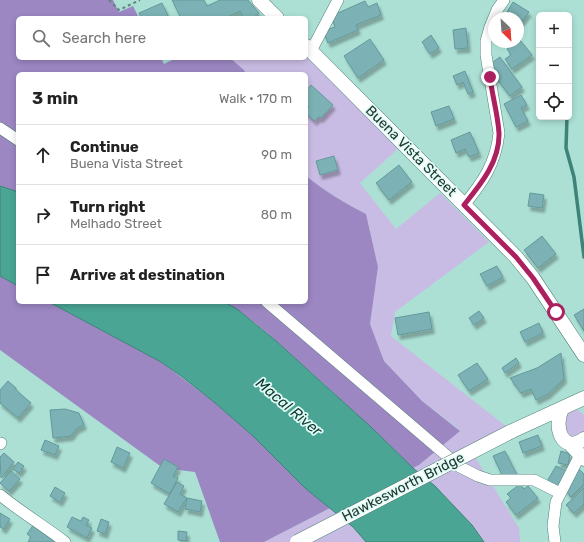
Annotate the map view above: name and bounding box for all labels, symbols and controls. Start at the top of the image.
north arrow [488,12,524,48]
map controls [536,12,572,120]
button: + [536,12,572,48]
search box [16,16,308,60]
icon: search [30,27,52,49]
text: Search here [62,29,146,47]
button: − [536,48,572,84]
route end [481,68,499,86]
button: locate [536,84,572,120]
text: 3 min [32,88,78,108]
text: Walk · 170 m [219,91,292,106]
street label: Buena Vista Street [362,102,460,200]
text: Continue [70,138,139,156]
icon: ahead [32,144,54,166]
text: 90 m [261,147,292,162]
text: Buena Vista Street [70,156,183,171]
text: Turn right [70,198,145,216]
icon: right [32,204,54,226]
text: 80 m [261,207,292,222]
text: Melhado Street [70,216,162,231]
icon: arrive [32,264,54,286]
text: Arrive at destination [70,266,225,284]
route start [547,303,565,321]
water label: Macal River [252,374,327,441]
street label: Hawkesworth Bridge [339,449,467,525]

